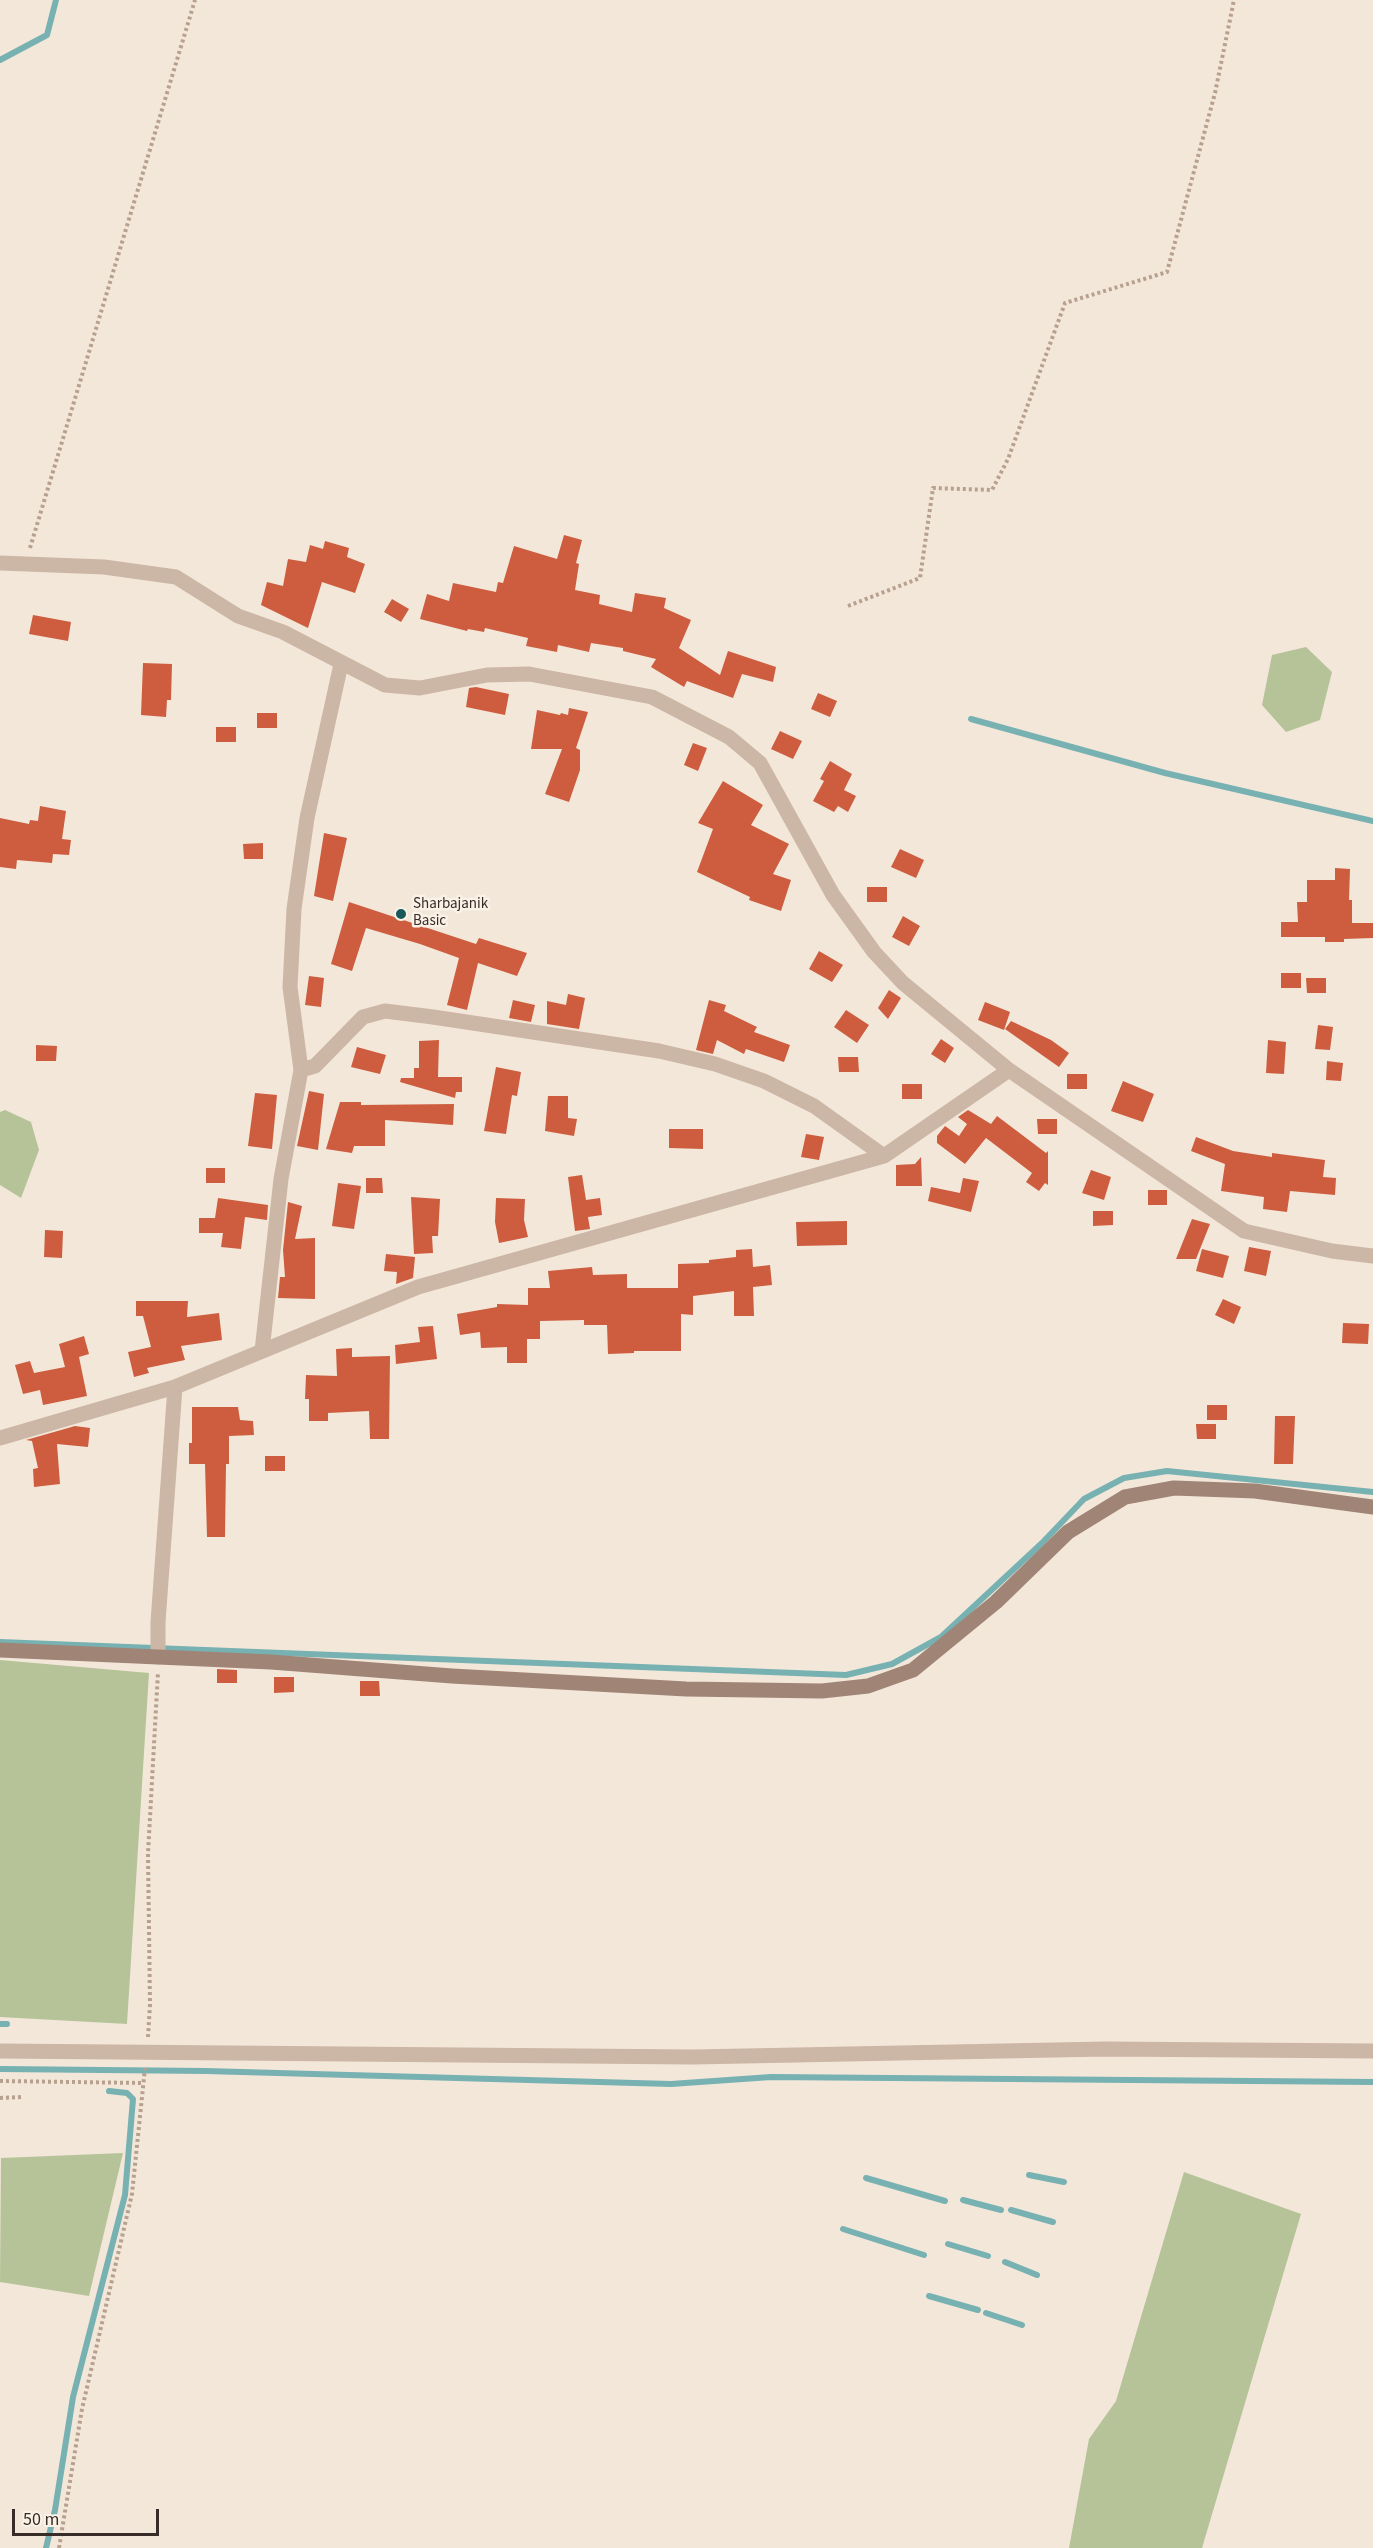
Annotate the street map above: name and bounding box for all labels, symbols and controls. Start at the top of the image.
place label: Sharbajanik Basic [413,896,488,931]
marker: Sharbajanik Basic [394,907,408,921]
scale bar [15,2497,162,2535]
text: 50 m [23,2507,59,2532]

